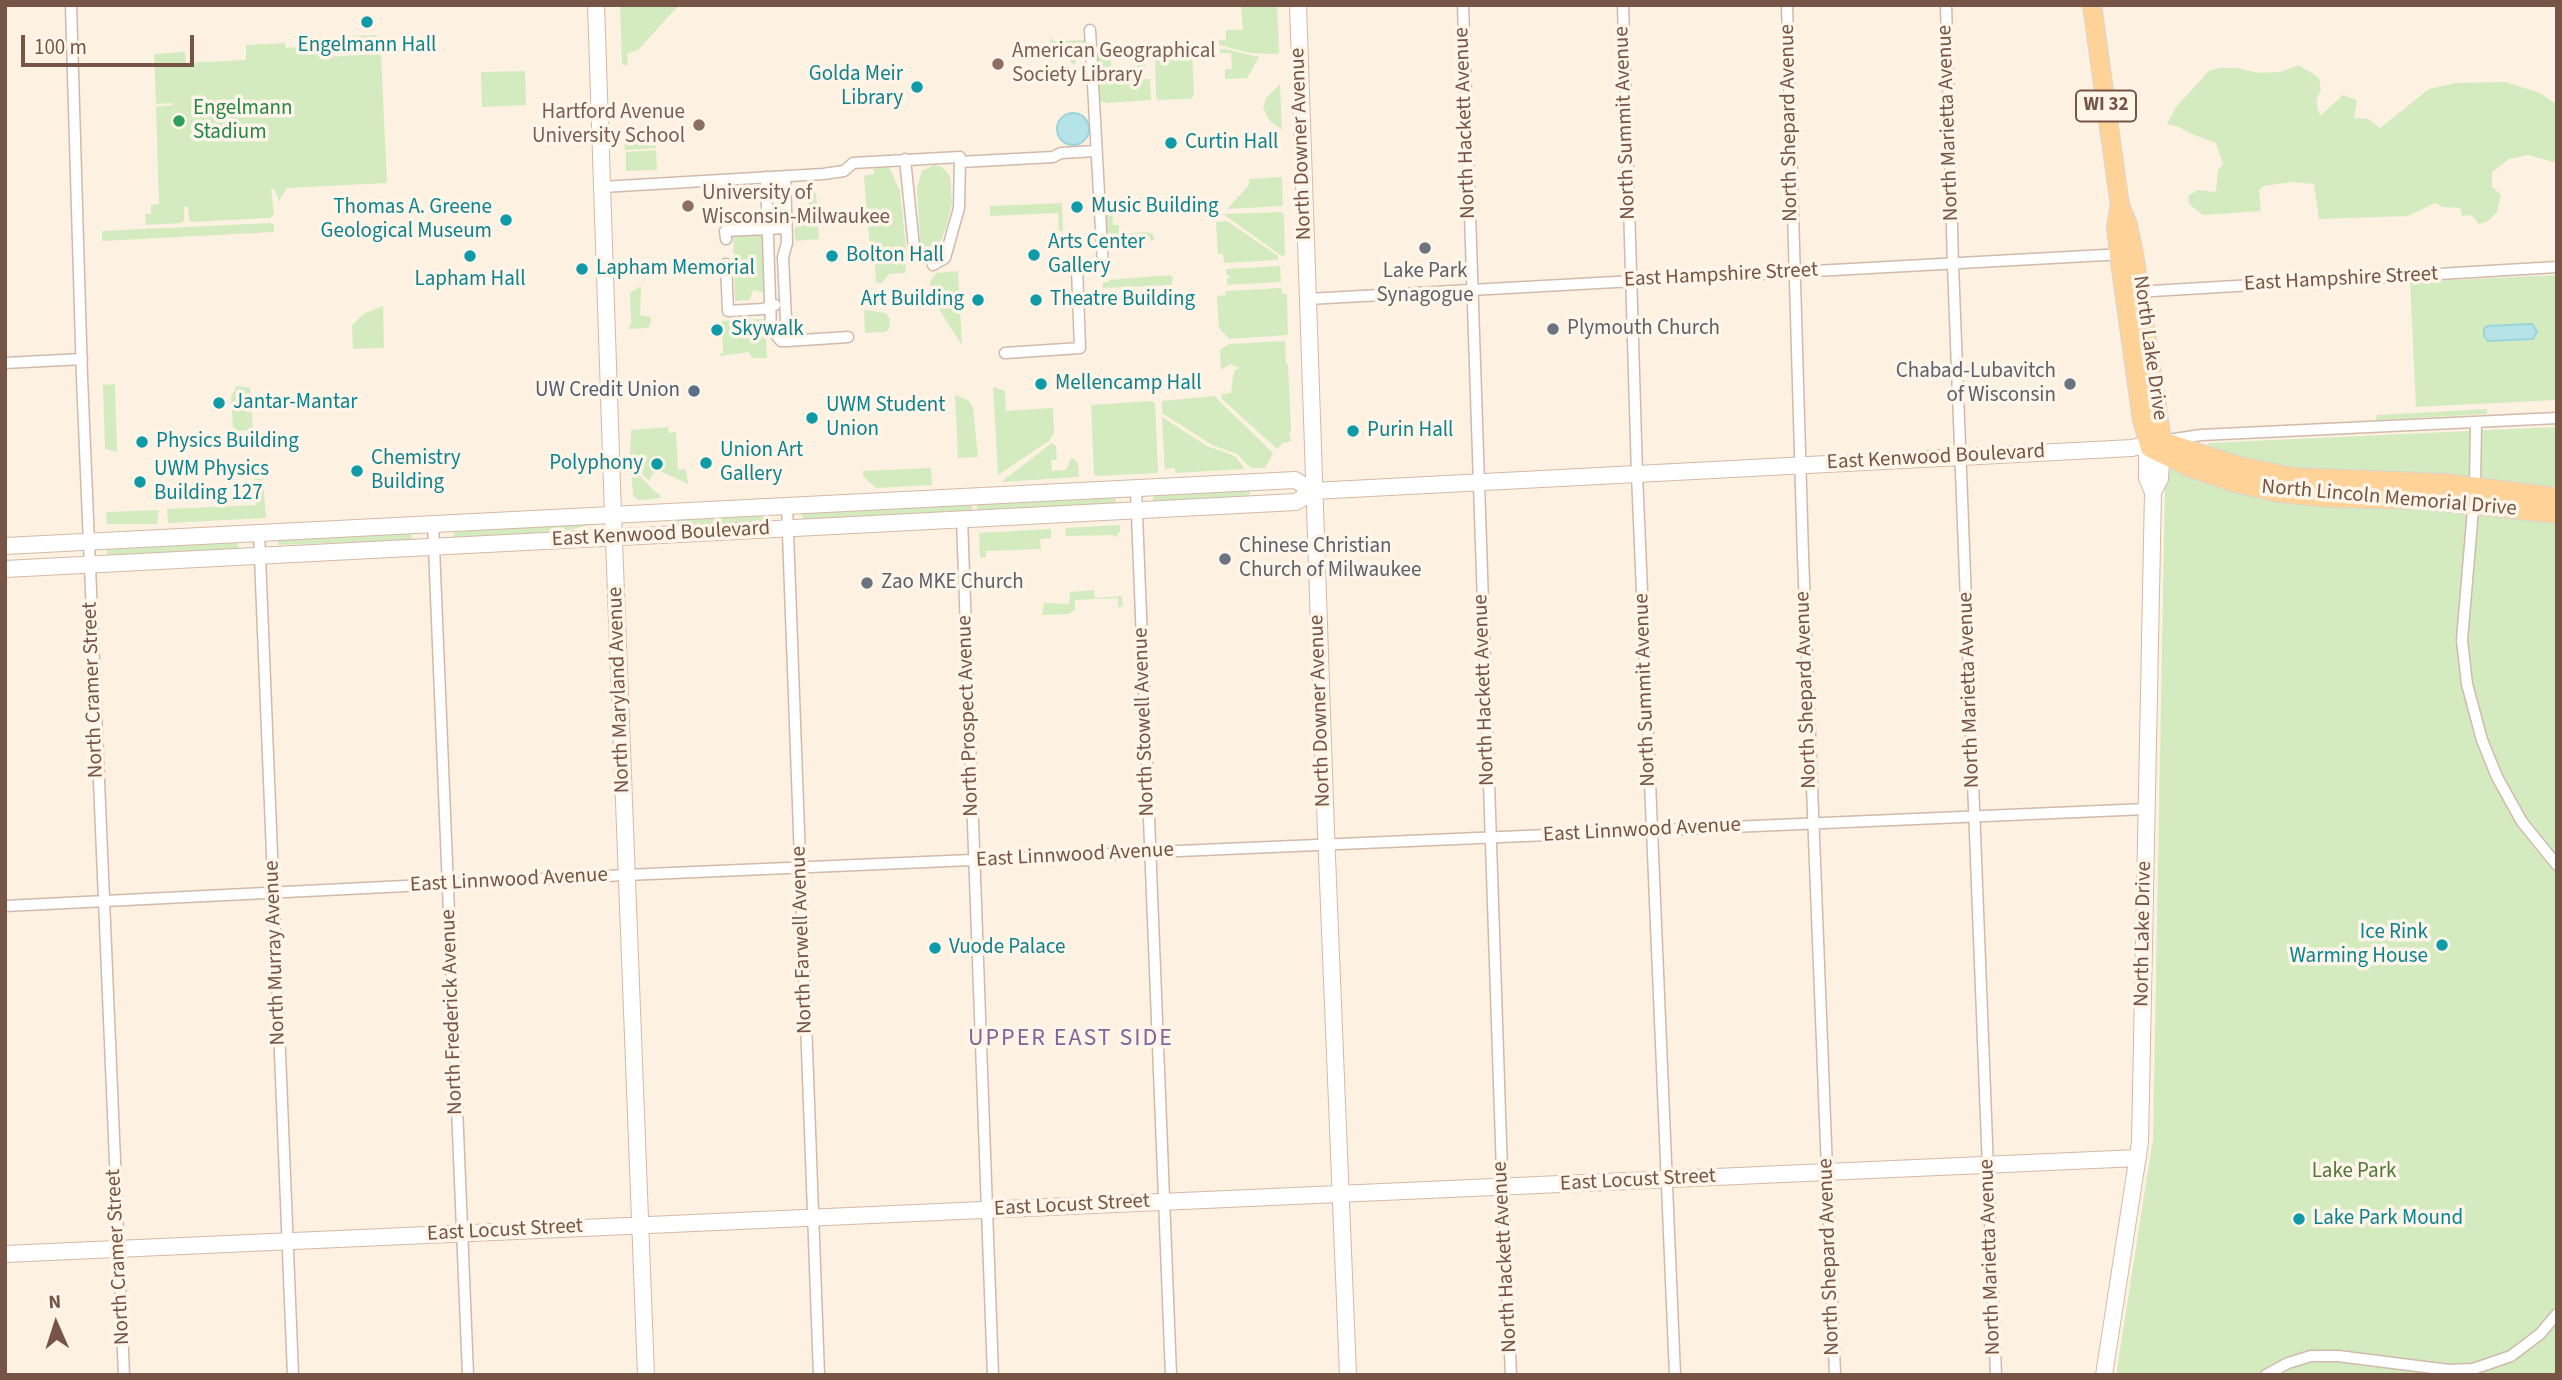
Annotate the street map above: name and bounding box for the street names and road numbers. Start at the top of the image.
street label: North Shepard Avenue [1776,24,1804,222]
street label: North Marietta Avenue [1933,24,1965,222]
street label: North Summit Avenue [1610,26,1642,220]
street label: North Hackett Avenue [1450,27,1482,219]
street label: North Downer Avenue [1286,47,1318,241]
road number: WI 32 [2076,90,2136,122]
street label: East Hampshire Street [1623,258,1819,294]
street label: East Hampshire Street [2243,262,2439,298]
street label: North Lake Drive [2126,274,2172,422]
street label: East Kenwood Boulevard [1826,440,2046,476]
street label: North Lincoln Memorial Drive [2260,475,2518,523]
street label: East Kenwood Boulevard [551,517,771,553]
street label: North Maryland Avenue [604,586,636,794]
street label: North Shepard Avenue [1791,591,1823,789]
street label: North Marietta Avenue [1954,591,1986,789]
street label: North Summit Avenue [1630,593,1662,787]
street label: North Hackett Avenue [1469,594,1501,786]
street label: North Cramer Street [78,601,110,779]
street label: North Downer Avenue [1305,614,1337,808]
street label: North Prospect Avenue [953,615,985,817]
street label: North Stowell Avenue [1129,627,1161,817]
street label: East Linnwood Avenue [1542,813,1742,849]
street label: East Linnwood Avenue [975,838,1175,874]
street label: North Farwell Avenue [787,846,819,1034]
street label: North Murray Avenue [260,860,292,1046]
street label: North Lake Drive [2130,861,2158,1007]
street label: East Linnwood Avenue [409,863,609,899]
street label: North Frederick Avenue [437,909,469,1115]
street label: North Shepard Avenue [1814,1158,1846,1356]
street label: North Marietta Avenue [1975,1158,2007,1356]
street label: North Hackett Avenue [1488,1161,1524,1353]
street label: East Locust Street [1559,1164,1717,1198]
street label: North Cramer Street [102,1168,136,1346]
street label: East Locust Street [993,1189,1151,1223]
street label: East Locust Street [426,1214,584,1248]

